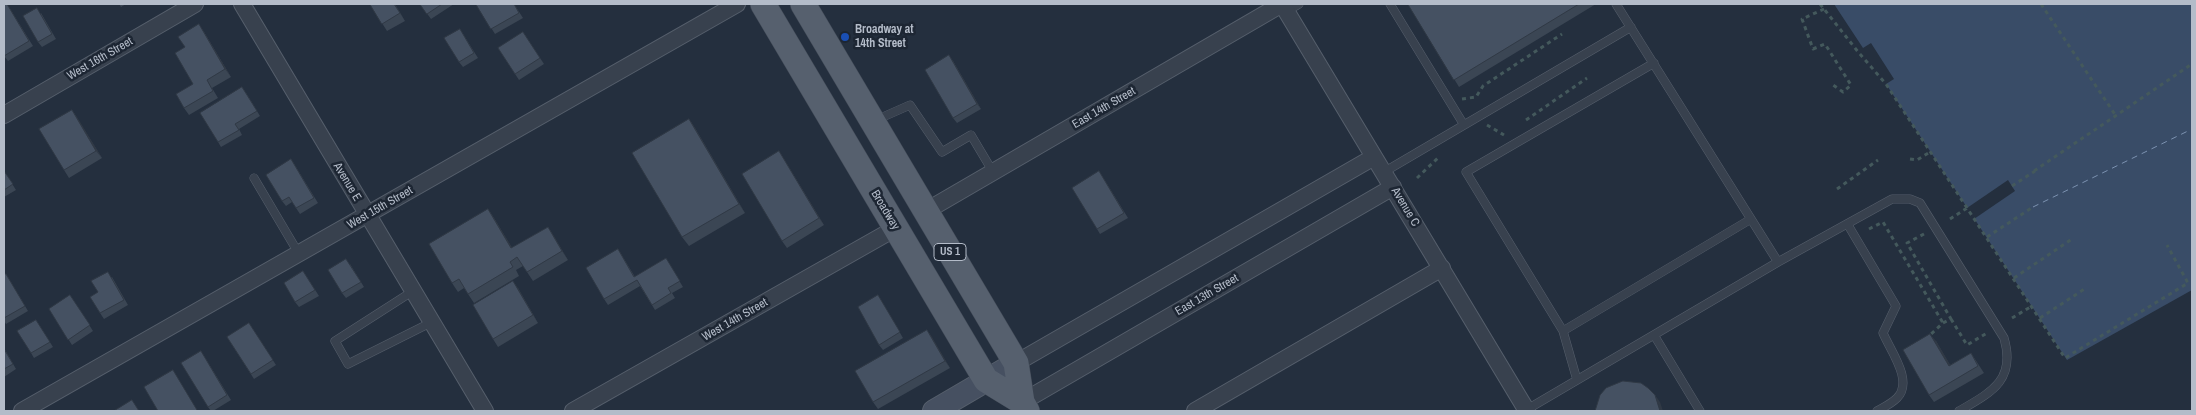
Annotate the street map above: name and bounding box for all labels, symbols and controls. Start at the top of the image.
place label: Broadway at 14th Street [855,23,914,51]
marker: Broadway at 14th Street [839,31,851,43]
street label: West 16th Street [65,34,135,84]
street label: East 14th Street [1070,84,1138,132]
street label: Avenue E [330,160,364,204]
street label: West 15th Street [345,183,415,233]
street label: Avenue C [1388,185,1422,229]
street label: Broadway [868,188,902,232]
road number: US 1 [934,243,966,260]
street label: East 13th Street [1173,271,1241,319]
street label: West 14th Street [700,295,770,345]

